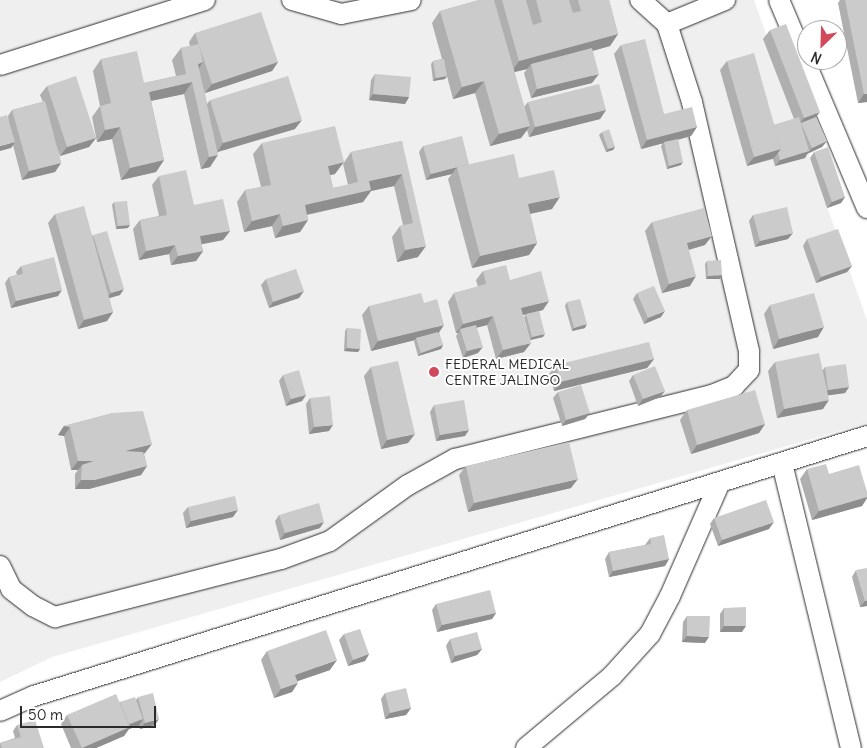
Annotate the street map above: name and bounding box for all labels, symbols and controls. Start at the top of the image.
north arrow [797,20,847,70]
text: N [808,48,824,68]
place label: FEDERAL MEDICAL CENTRE JALINGO [445,356,569,388]
marker: FEDERAL MEDICAL CENTRE JALINGO [427,365,441,379]
scale bar [22,696,159,728]
text: 50 m [28,705,63,724]

